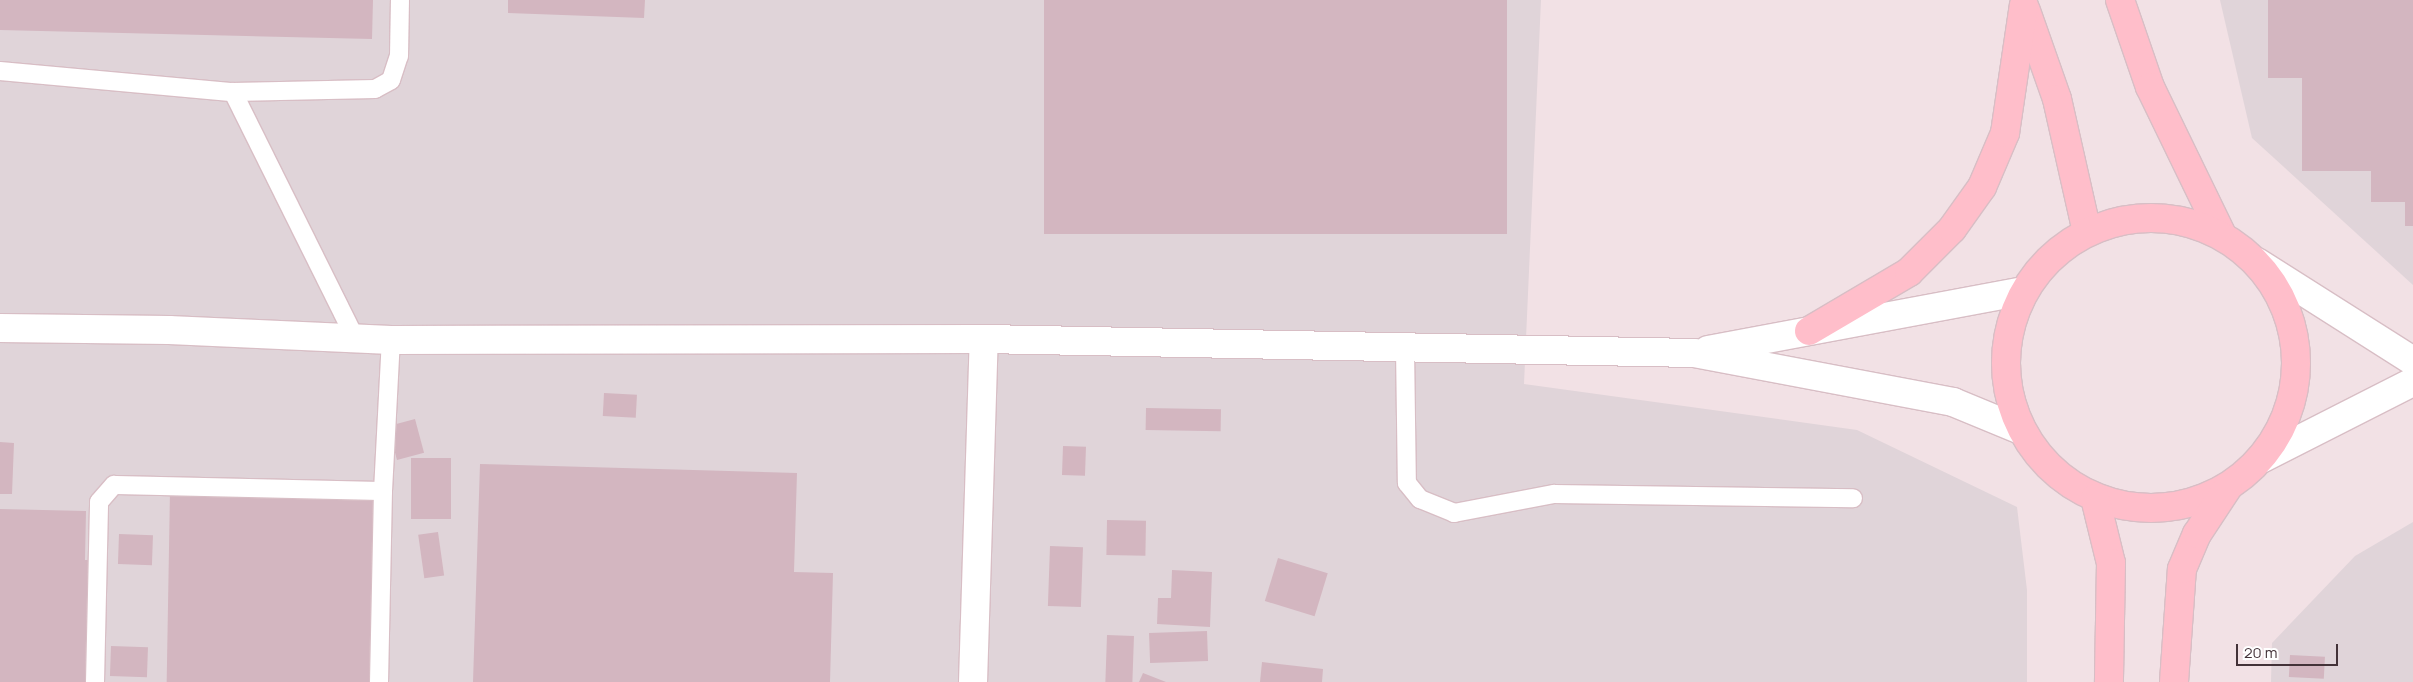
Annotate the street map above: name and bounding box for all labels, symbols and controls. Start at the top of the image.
scale bar [2238,634,2340,666]
text: 20 m [2244,642,2277,663]

